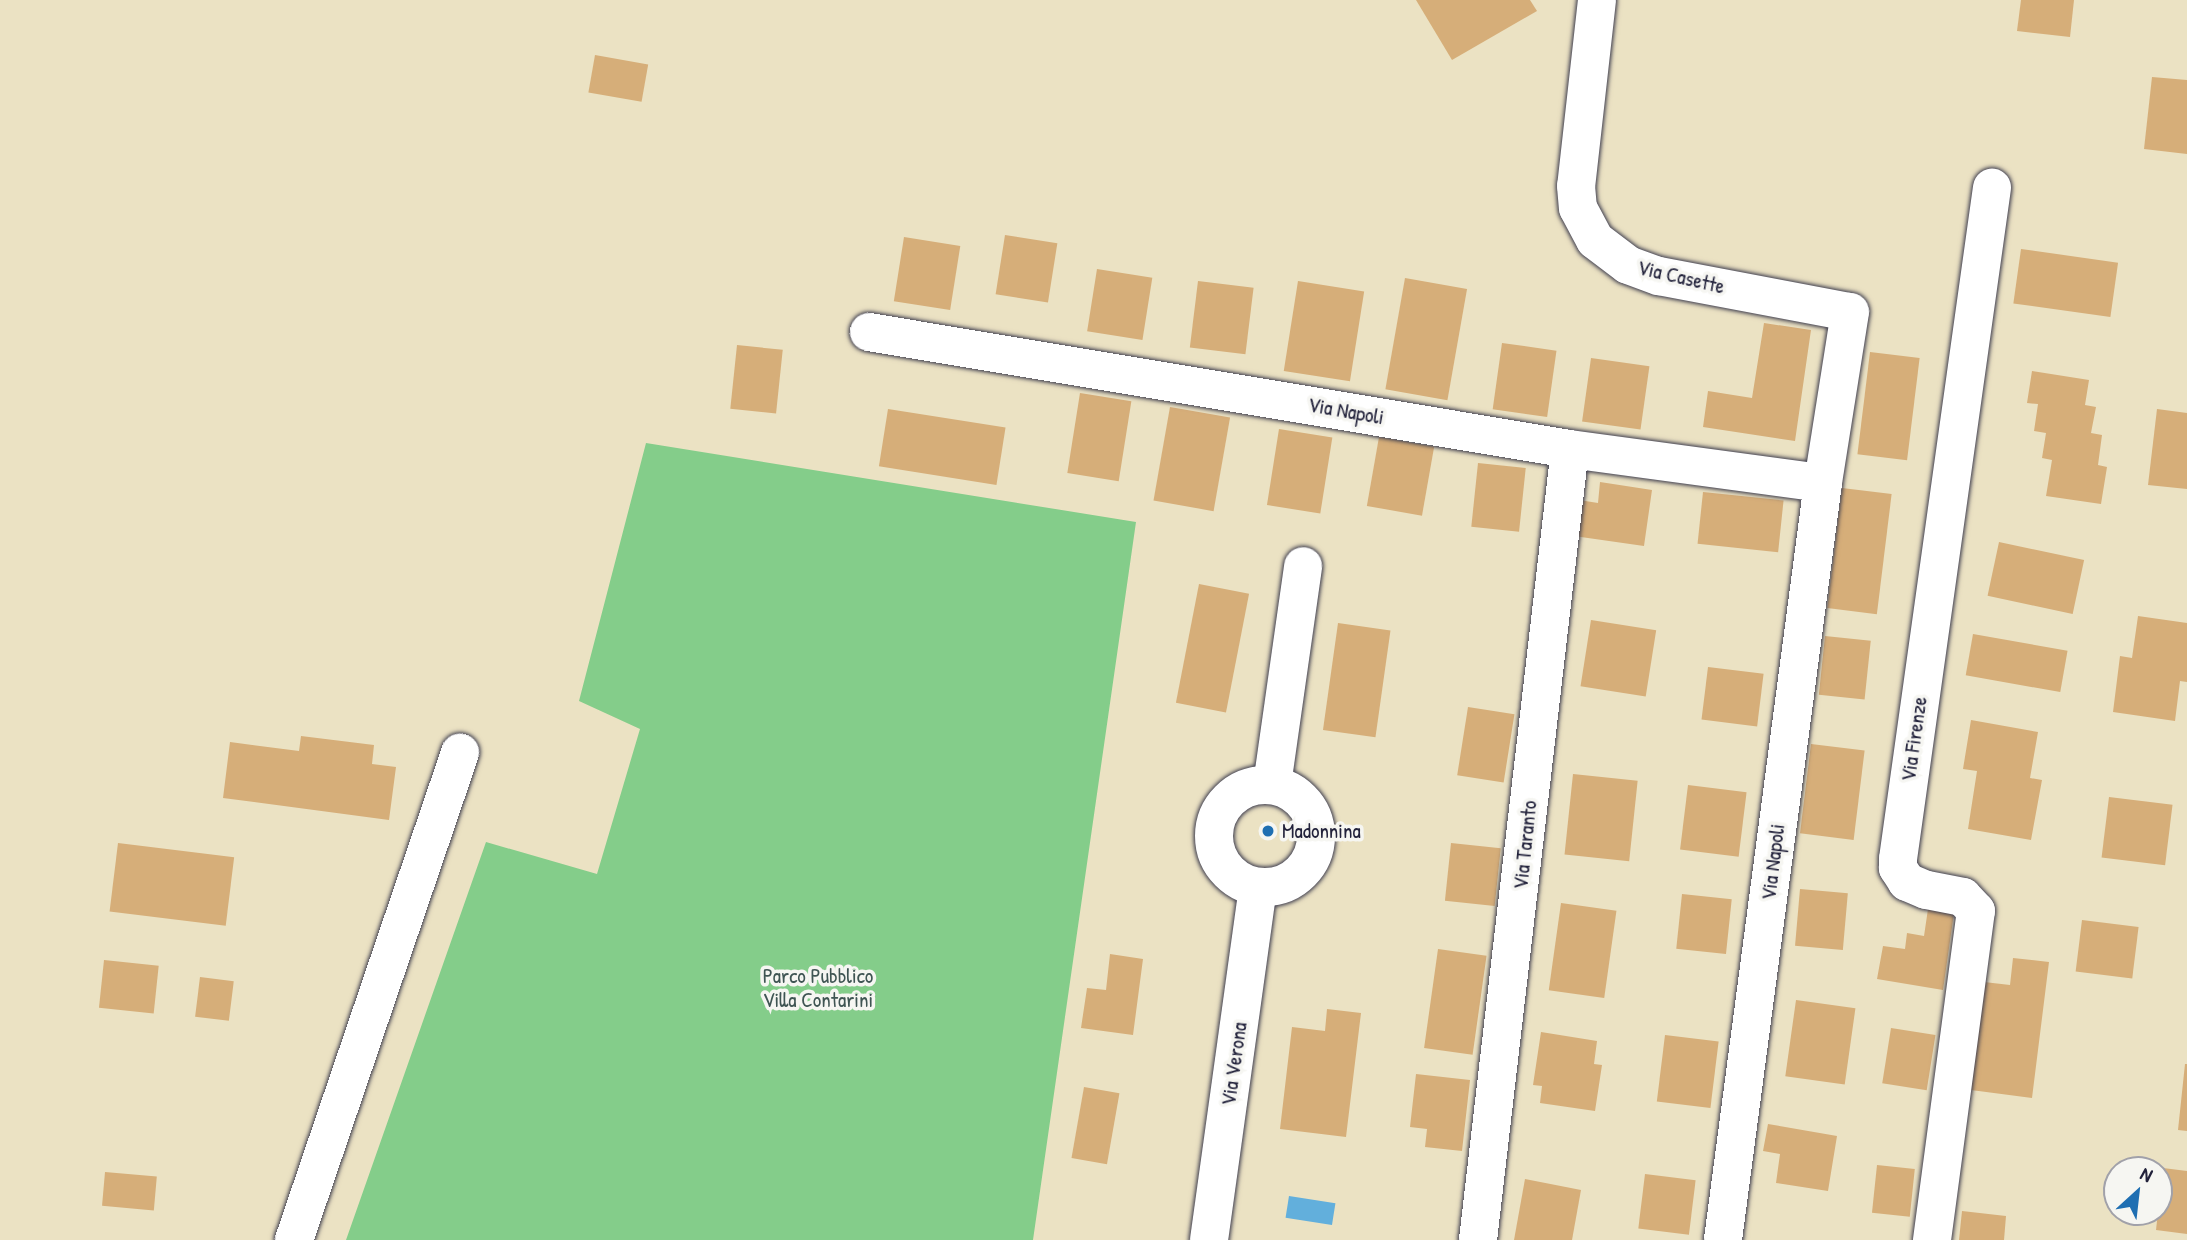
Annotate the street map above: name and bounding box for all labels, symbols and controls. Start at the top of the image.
street label: Via Casette [1635,255,1727,299]
street label: Via Napoli [1306,392,1386,430]
street label: Via Firenze [1896,695,1932,783]
street label: Via Taranto [1508,799,1542,891]
place label: Madonnina [1282,818,1361,844]
street label: Via Napoli [1756,822,1790,902]
marker: Madonnina [1260,823,1276,839]
park label: Parco Pubblico Villa Contarini [763,963,873,1013]
street label: Via Verona [1216,1021,1252,1107]
north arrow [2103,1156,2173,1226]
text: N [2136,1160,2157,1188]

